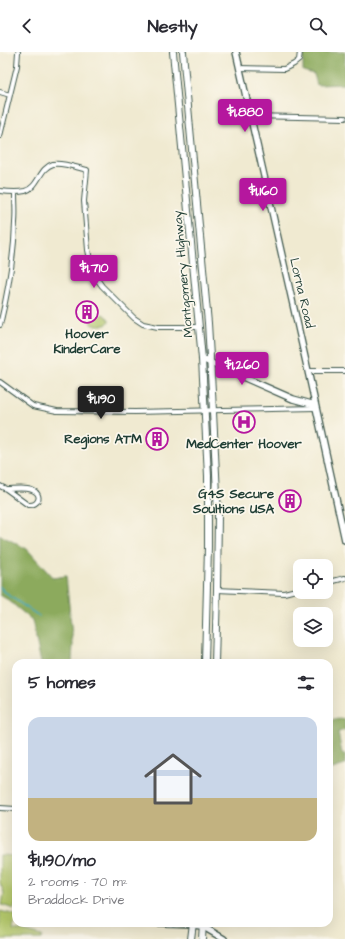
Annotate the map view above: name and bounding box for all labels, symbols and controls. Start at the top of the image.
text: Nestly [147,14,198,39]
icon: back [16,15,38,37]
icon: search [307,15,329,37]
pin: $1,880 [212,99,278,133]
text: $1,880 [227,103,263,121]
pin: $1,160 [230,178,296,212]
text: $1,160 [248,182,278,200]
street label: Montgomery Highway [168,209,199,338]
pin: $1,710 [61,255,127,289]
street label: Lorna Road [285,256,319,330]
text: $1,710 [79,259,109,277]
building icon: Hoover KinderCare [74,299,100,325]
place label: Hoover KinderCare [53,325,121,358]
pin: $1,260 [209,352,275,386]
text: $1,260 [224,356,260,374]
pin: $1,190 [68,386,134,420]
text: $1,190 [87,390,115,408]
hospital icon: MedCenter Hoover [231,409,257,435]
building icon: Regions ATM [144,426,170,452]
place label: Regions ATM [64,430,142,450]
place label: MedCenter Hoover [186,435,302,453]
place label: G4S Secure Soultions USA [192,485,275,518]
building icon: G4S Secure Soultions USA [277,488,303,514]
map controls [293,559,333,647]
button: locate [293,559,333,599]
button: layers [293,607,333,647]
text: 5 homes [28,671,96,695]
icon: filters [295,672,317,694]
icon: home [137,743,209,815]
text: $1,190/mo [28,849,96,873]
text: 2 rooms · 70 m² [28,873,128,891]
text: Braddock Drive [28,891,124,909]

